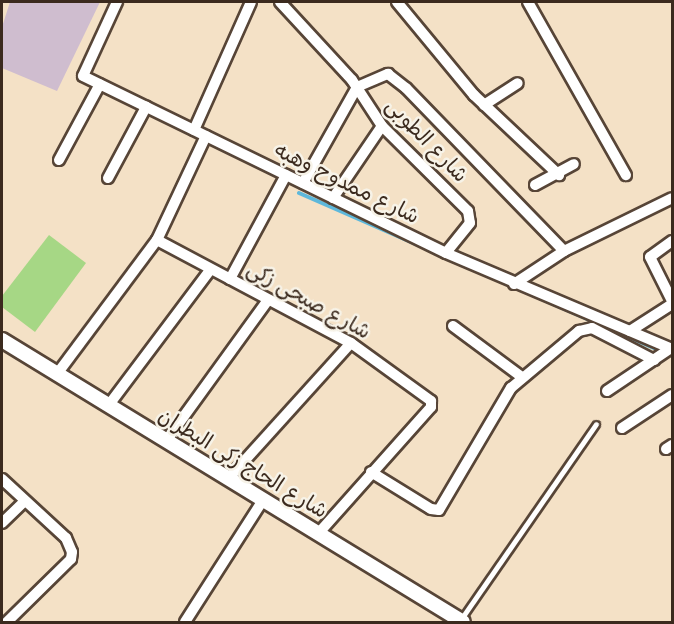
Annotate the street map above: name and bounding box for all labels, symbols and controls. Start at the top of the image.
street label: شارع الطوبى [381,93,473,187]
street label: شارع ممدوح وهبه [271,137,423,229]
street label: شارع صبحى زكى [243,256,375,344]
street label: شارع الحاج زكى البطران [154,403,332,523]

